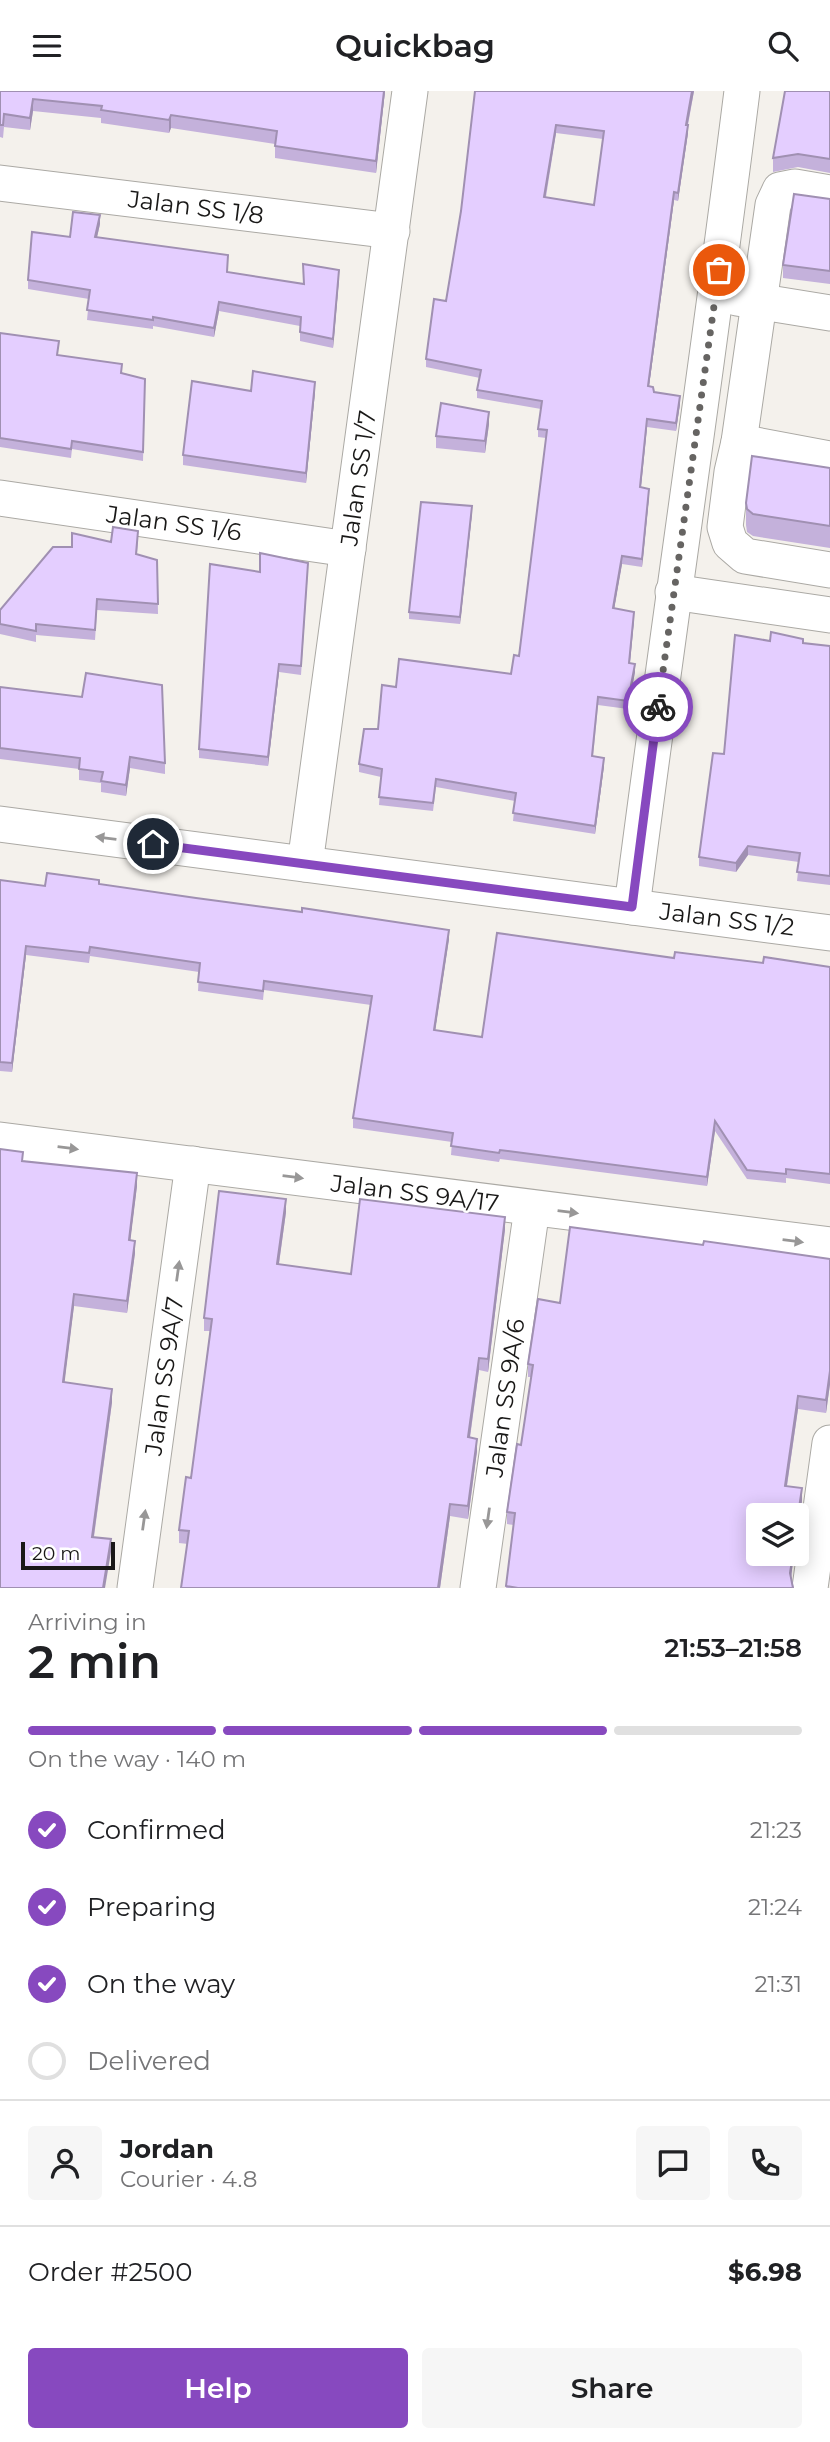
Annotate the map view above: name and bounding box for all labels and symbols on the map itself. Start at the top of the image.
street label: Jalan SS 1/8 [125,184,266,230]
pin [689,240,749,300]
street label: Jalan SS 1/7 [334,408,382,549]
street label: Jalan SS 1/6 [104,499,243,547]
courier [623,672,693,742]
pin [123,814,183,874]
one-way arrow [95,833,117,844]
street label: Jalan SS 1/2 [657,896,796,942]
one-way arrow [57,1143,79,1154]
street label: Jalan SS 9A/17 [328,1168,501,1218]
one-way arrow [283,1172,305,1183]
one-way arrow [557,1207,579,1218]
one-way arrow [783,1235,805,1246]
one-way arrow [173,1260,184,1282]
street label: Jalan SS 9A/7 [138,1295,189,1458]
street label: Jalan SS 9A/6 [479,1317,530,1480]
one-way arrow [482,1507,493,1529]
one-way arrow [139,1509,150,1531]
scale bar [21,1539,116,1571]

